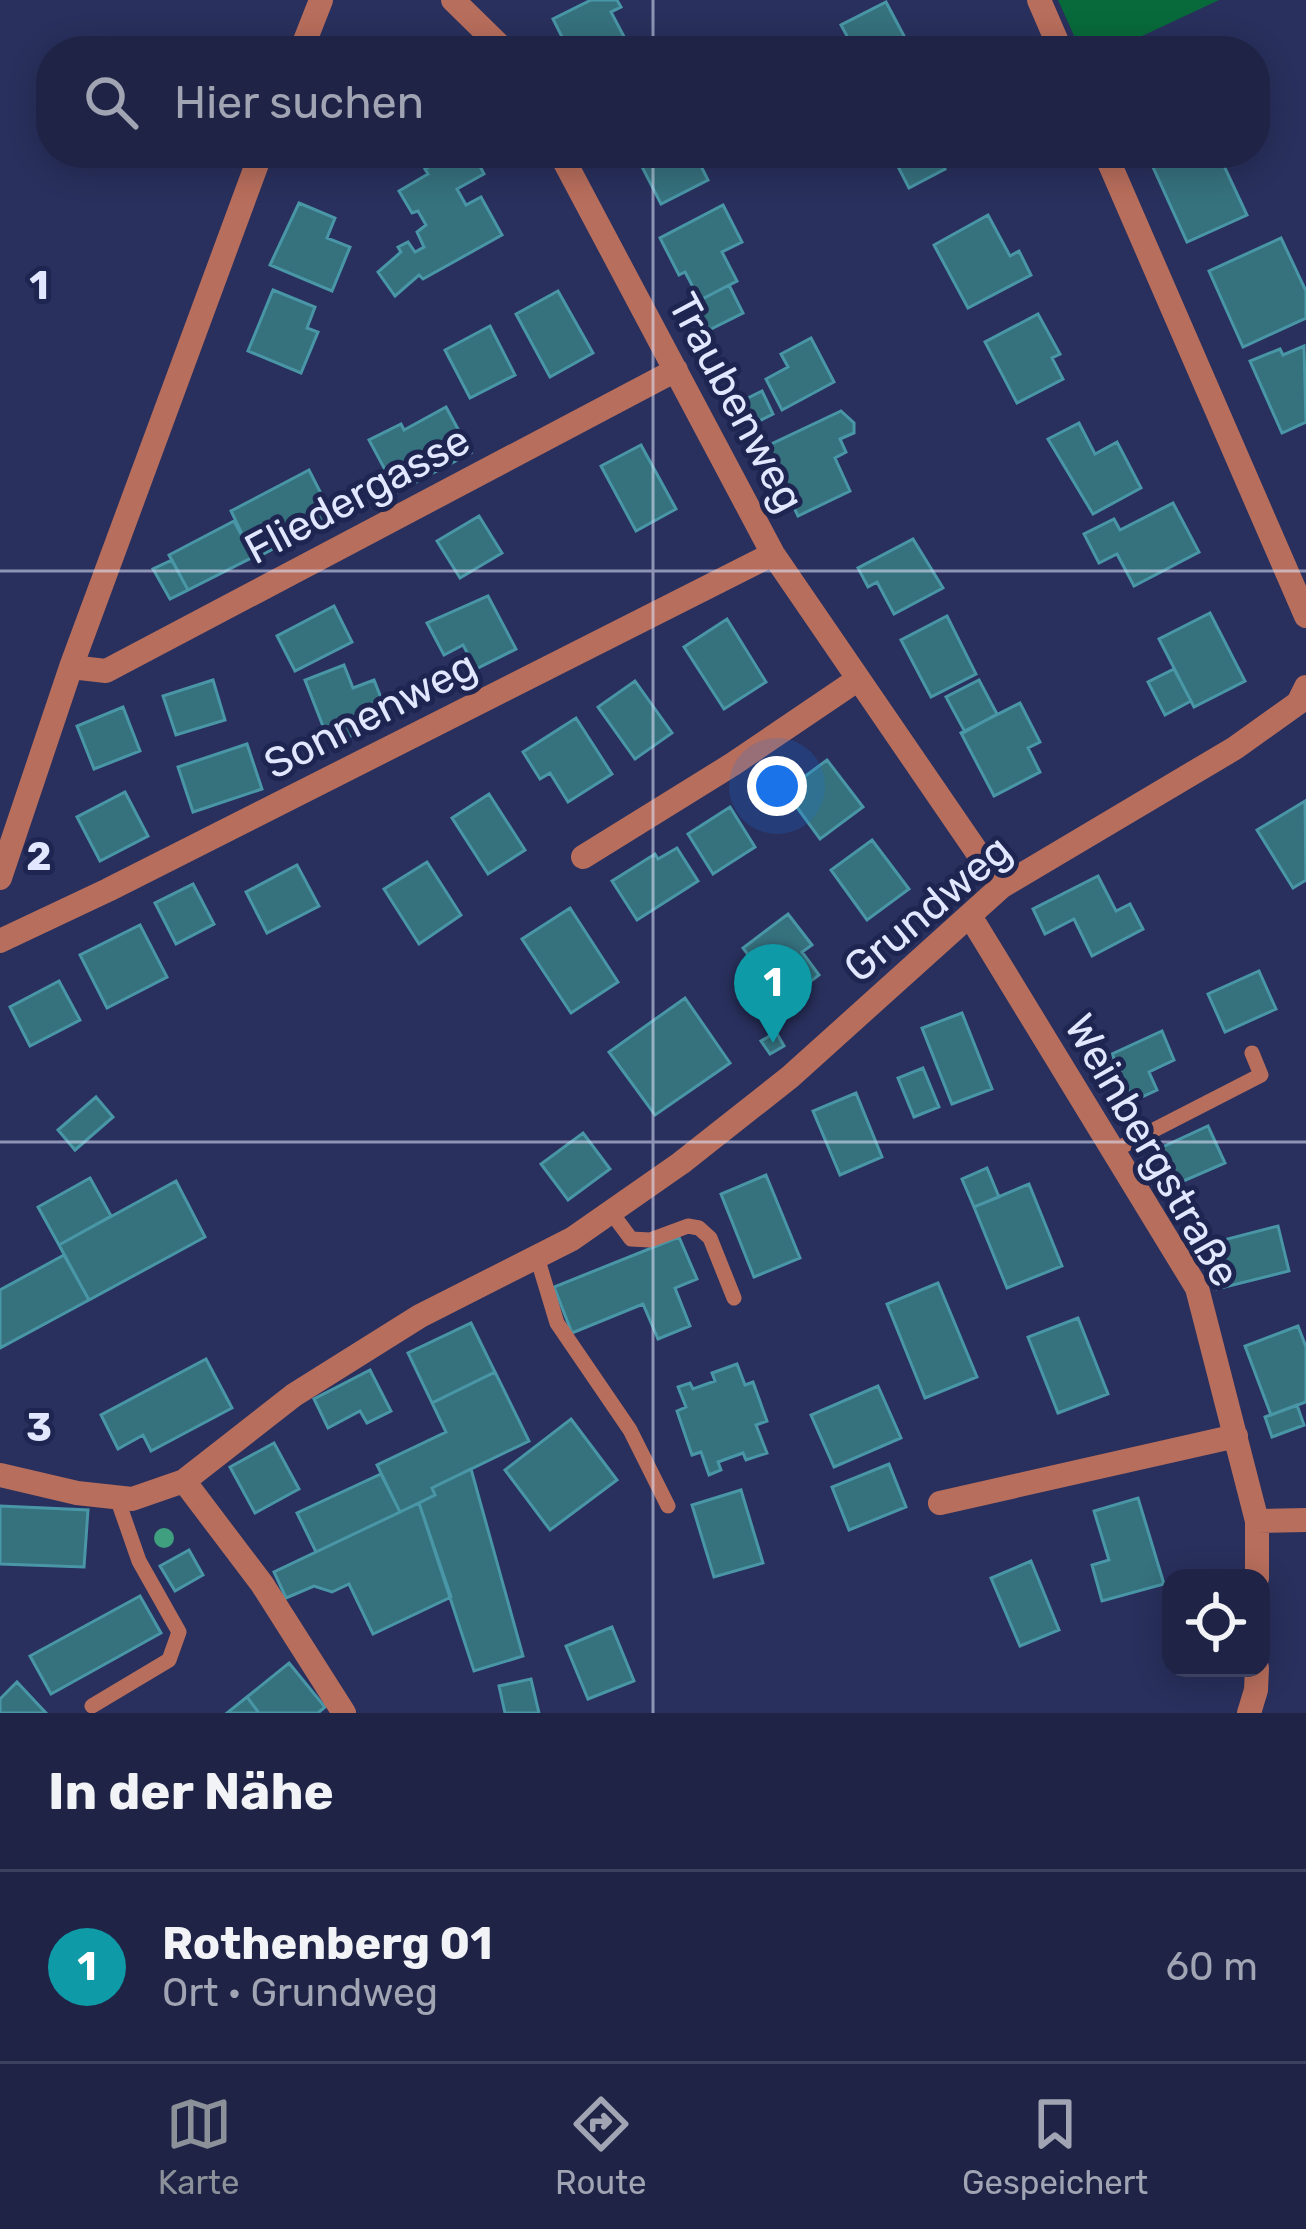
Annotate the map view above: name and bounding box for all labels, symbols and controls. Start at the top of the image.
search box [36,36,1270,168]
icon: search [78,69,144,135]
text: Hier suchen [174,76,424,129]
text: 1 [29,263,49,309]
street label: Traubenweg [658,285,815,520]
street label: Fliedergasse [237,415,478,575]
street label: Sonnenweg [256,640,485,790]
your location [747,756,807,816]
street label: Grundweg [834,825,1021,993]
text: 2 [26,834,52,880]
pin: 1 [734,944,812,1043]
street label: Weinbergstraße [1054,1006,1250,1295]
text: 3 [26,1405,52,1451]
map controls [1162,1569,1270,1677]
button: locate [1162,1569,1270,1677]
text: In der Nähe [48,1761,334,1822]
text: Rothenberg 01 [162,1917,493,1970]
text: 1 [77,1944,97,1990]
text: 60 m [1165,1944,1258,1990]
text: Ort · Grundweg [162,1970,438,2016]
tab: Karte [158,2091,239,2202]
tab: Route [555,2091,647,2202]
tab: Gespeichert [962,2091,1148,2202]

